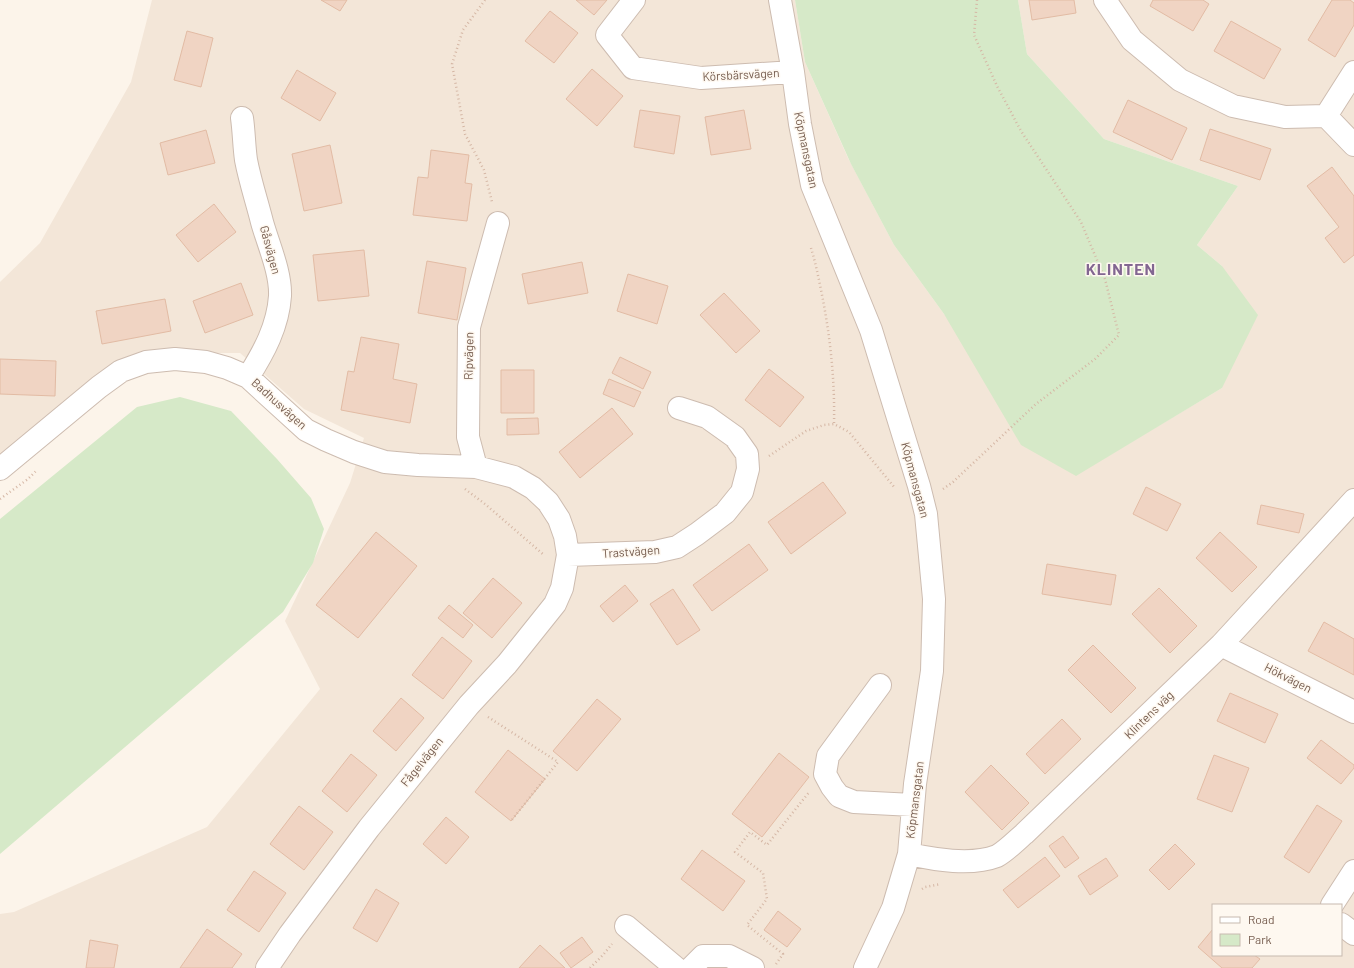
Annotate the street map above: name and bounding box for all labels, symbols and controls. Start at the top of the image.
street label: Körsbärsvägen [702,65,780,83]
street label: Köpmansgatan [792,110,822,189]
street label: Gåsvägen [258,224,284,276]
district label: KLINTEN [1086,259,1156,278]
street label: Ripvägen [461,332,475,380]
street label: Badhusvägen [249,375,310,432]
street label: Köpmansgatan [899,440,933,519]
street label: Trastvägen [602,542,660,560]
street label: Hökvägen [1262,659,1314,695]
street label: Klintens väg [1121,687,1176,741]
street label: Fågelvägen [397,734,445,789]
street label: Köpmansgatan [902,760,926,839]
legend [1212,904,1342,956]
text: Road [1248,912,1275,926]
text: Park [1248,932,1272,946]

